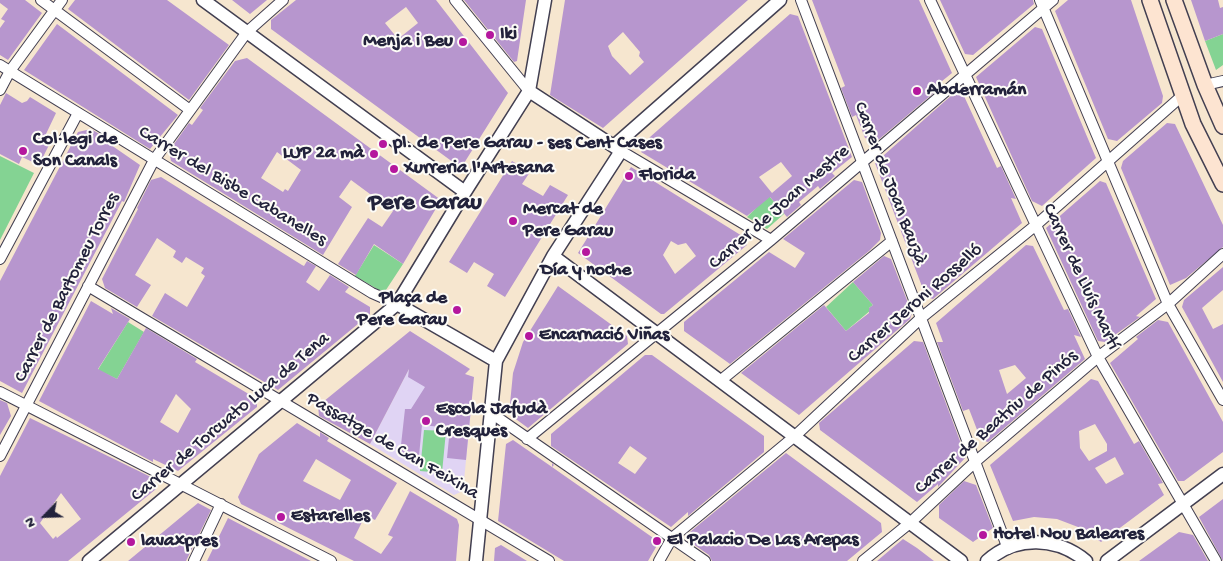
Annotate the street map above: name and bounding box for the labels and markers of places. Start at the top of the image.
place label: Iki [500,24,517,46]
marker: Iki [484,29,496,41]
place label: Menja i Beu [363,31,453,53]
marker: Menja i Beu [457,36,469,48]
place label: Abderramán [927,80,1026,102]
marker: Abderramán [911,85,923,97]
place label: Col·legi de Son Canals [33,129,118,173]
place label: pl. de Pere Garau - ses Cent Cases [393,133,662,155]
marker: pl. de Pere Garau - ses Cent Cases [377,138,389,150]
place label: LUP 2a mà [283,143,364,165]
marker: Col·legi de Son Canals [17,145,29,157]
marker: LUP 2a mà [368,148,380,160]
place label: Xurreria l'Artesana [404,158,554,180]
marker: Xurreria l'Artesana [388,163,400,175]
place label: Florida [639,165,695,187]
marker: Florida [623,170,635,182]
place label: Mercat de Pere Garau [523,199,613,243]
marker: Mercat de Pere Garau [507,215,519,227]
marker: Día y noche [580,246,592,258]
place label: Día y noche [541,260,631,282]
place label: Plaça de Pere Garau [357,288,447,332]
marker: Plaça de Pere Garau [451,304,463,316]
place label: Encarnació Viñas [539,325,669,347]
marker: Encarnació Viñas [523,330,535,342]
place label: Escola Jafudà Cresques [436,399,547,443]
marker: Escola Jafudà Cresques [420,415,432,427]
place label: Estarelles [291,506,370,528]
marker: Estarelles [275,511,287,523]
place label: Hotel Nou Baleares [993,524,1144,546]
marker: Hotel Nou Baleares [977,529,989,541]
place label: El Palacio De Las Arepas [667,530,859,552]
place label: lavaxpres [141,531,218,553]
marker: El Palacio De Las Arepas [651,535,663,547]
marker: lavaxpres [125,536,137,548]

